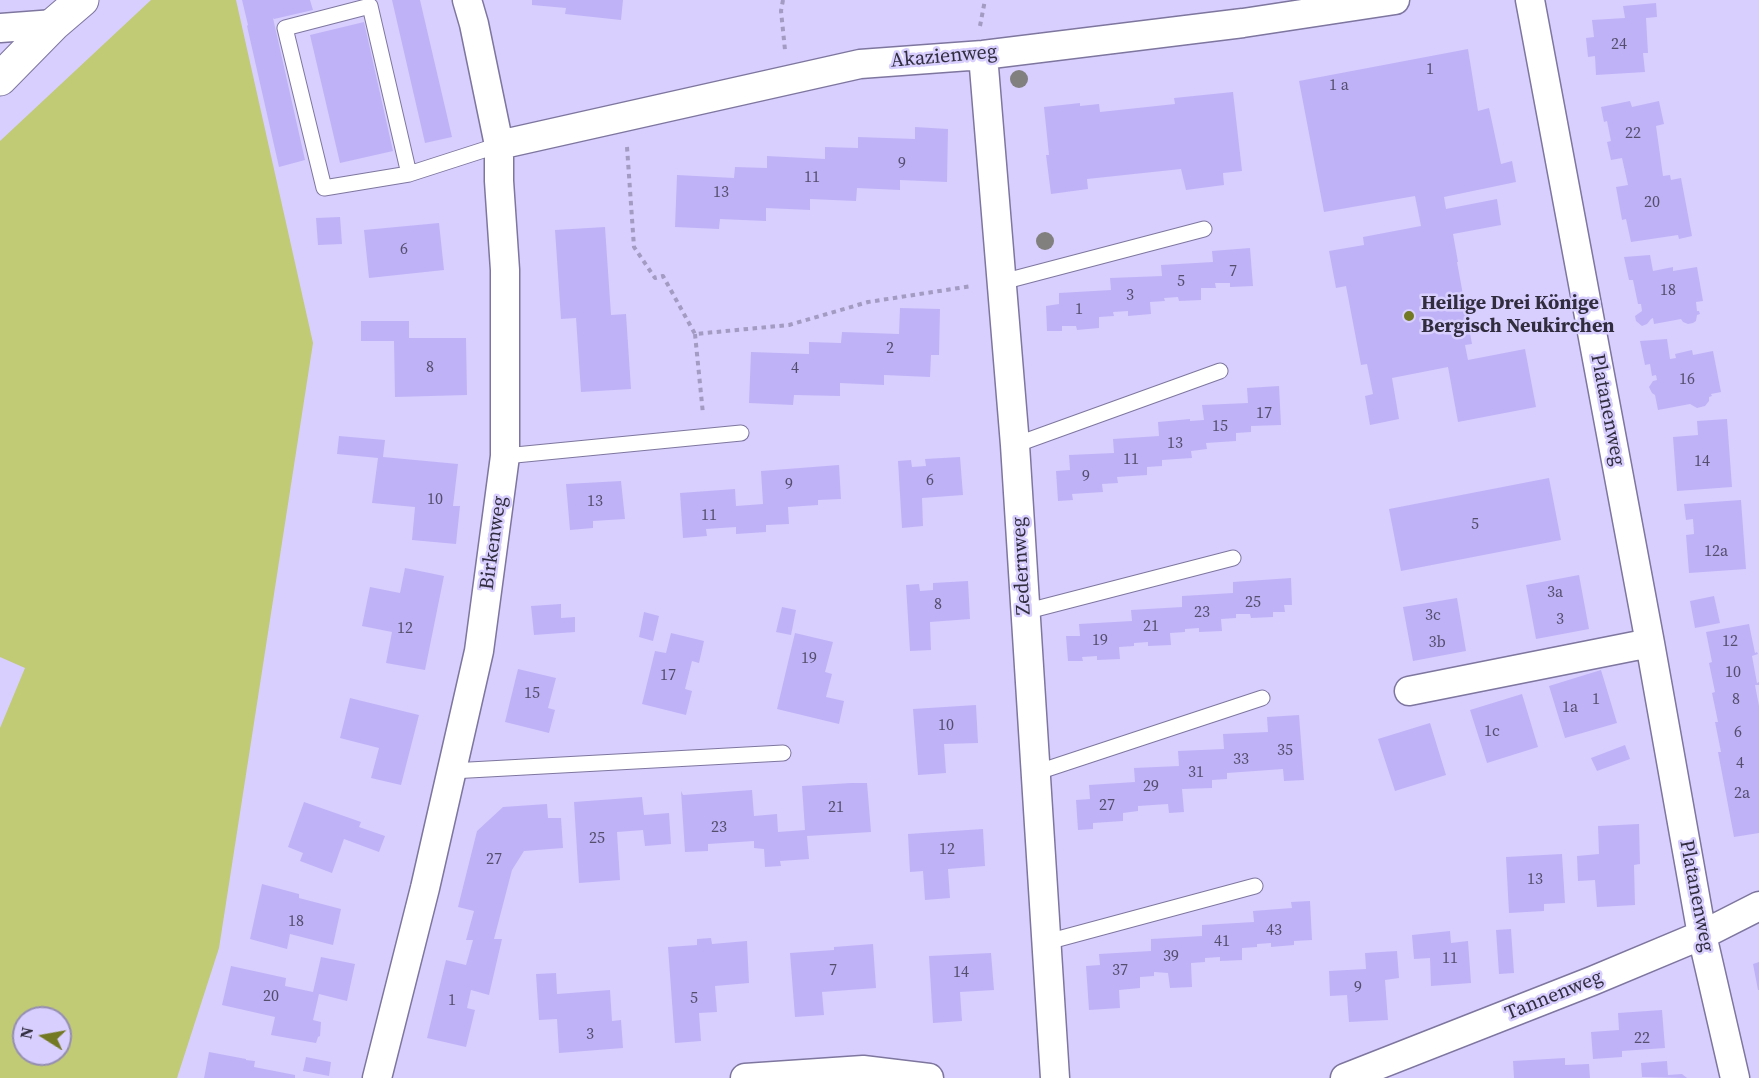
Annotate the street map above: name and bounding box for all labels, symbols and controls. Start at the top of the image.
house number: 24 [1611,35,1627,55]
street label: Akazienweg [890,40,998,74]
house number: 1 [1426,60,1434,80]
house number: 1 a [1329,76,1349,96]
house number: 22 [1625,124,1641,144]
house number: 9 [898,154,906,174]
house number: 11 [804,168,820,188]
house number: 13 [713,183,729,203]
house number: 20 [1644,193,1660,213]
house number: 6 [400,240,408,260]
house number: 7 [1229,262,1237,282]
house number: 5 [1177,272,1185,292]
house number: 18 [1660,281,1676,301]
house number: 3 [1126,286,1134,306]
place label: Heilige Drei Könige Bergisch Neukirchen [1421,292,1615,339]
house number: 1 [1075,300,1083,320]
marker: Heilige Drei Könige Bergisch Neukirchen [1402,309,1416,323]
house number: 2 [886,339,894,359]
street label: Platanenweg [1584,352,1630,468]
house number: 8 [426,358,434,378]
house number: 4 [791,359,799,379]
house number: 16 [1679,370,1695,390]
house number: 17 [1256,404,1272,424]
house number: 15 [1212,417,1228,437]
house number: 13 [1167,434,1183,454]
house number: 11 [1123,450,1139,470]
house number: 14 [1694,452,1710,472]
house number: 9 [1082,467,1090,487]
house number: 6 [926,471,934,491]
house number: 9 [785,475,793,495]
house number: 10 [427,490,443,510]
house number: 13 [587,492,603,512]
street label: Birkenweg [476,495,512,591]
house number: 11 [701,506,717,526]
house number: 5 [1471,515,1479,535]
street label: Zedernweg [1007,516,1037,616]
house number: 12a [1704,542,1728,562]
house number: 3a [1547,583,1563,603]
house number: 25 [1245,593,1261,613]
house number: 8 [934,595,942,615]
house number: 23 [1194,603,1210,623]
house number: 3c [1425,606,1441,626]
house number: 3 [1556,610,1564,630]
house number: 21 [1143,617,1159,637]
house number: 12 [397,619,413,639]
house number: 19 [1092,631,1108,651]
house number: 12 [1722,632,1738,652]
house number: 3b [1428,633,1446,653]
house number: 19 [801,649,817,669]
house number: 10 [1725,663,1741,683]
house number: 17 [660,666,676,686]
house number: 15 [524,684,540,704]
house number: 1 [1592,690,1600,710]
house number: 8 [1732,690,1740,710]
house number: 1a [1562,698,1578,718]
house number: 10 [938,716,954,736]
house number: 1c [1484,722,1500,742]
house number: 6 [1734,723,1742,743]
house number: 35 [1277,741,1293,761]
house number: 33 [1233,750,1249,770]
house number: 4 [1736,754,1744,774]
house number: 31 [1188,763,1204,783]
house number: 29 [1143,777,1159,797]
house number: 2a [1734,784,1750,804]
house number: 27 [1099,796,1115,816]
house number: 21 [828,798,844,818]
house number: 23 [711,818,727,838]
house number: 25 [589,829,605,849]
street label: Platanenweg [1673,838,1719,954]
house number: 12 [939,840,955,860]
house number: 27 [486,850,502,870]
house number: 13 [1527,870,1543,890]
house number: 18 [288,912,304,932]
house number: 43 [1266,921,1282,941]
house number: 41 [1214,932,1230,952]
house number: 39 [1163,947,1179,967]
house number: 11 [1442,949,1458,969]
house number: 7 [829,961,837,981]
house number: 37 [1112,961,1128,981]
house number: 14 [953,963,969,983]
street label: Tannenweg [1502,966,1606,1026]
house number: 9 [1354,978,1362,998]
house number: 20 [263,987,279,1007]
house number: 5 [690,989,698,1009]
house number: 1 [448,991,456,1011]
north arrow [12,1006,72,1066]
text: N [14,1025,38,1041]
house number: 3 [586,1025,594,1045]
house number: 22 [1634,1029,1650,1049]

